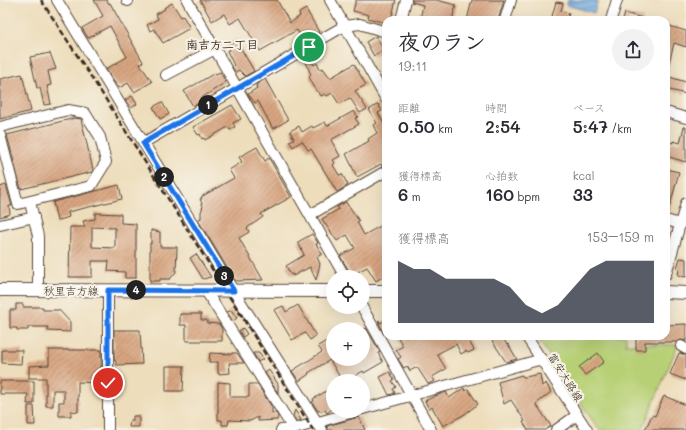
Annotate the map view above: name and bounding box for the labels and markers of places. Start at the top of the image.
pin [292,30,326,64]
pin: 1 [198,95,218,115]
pin: 2 [154,167,174,187]
pin: 3 [214,266,234,286]
pin: 4 [126,280,146,300]
pin [91,366,125,400]

